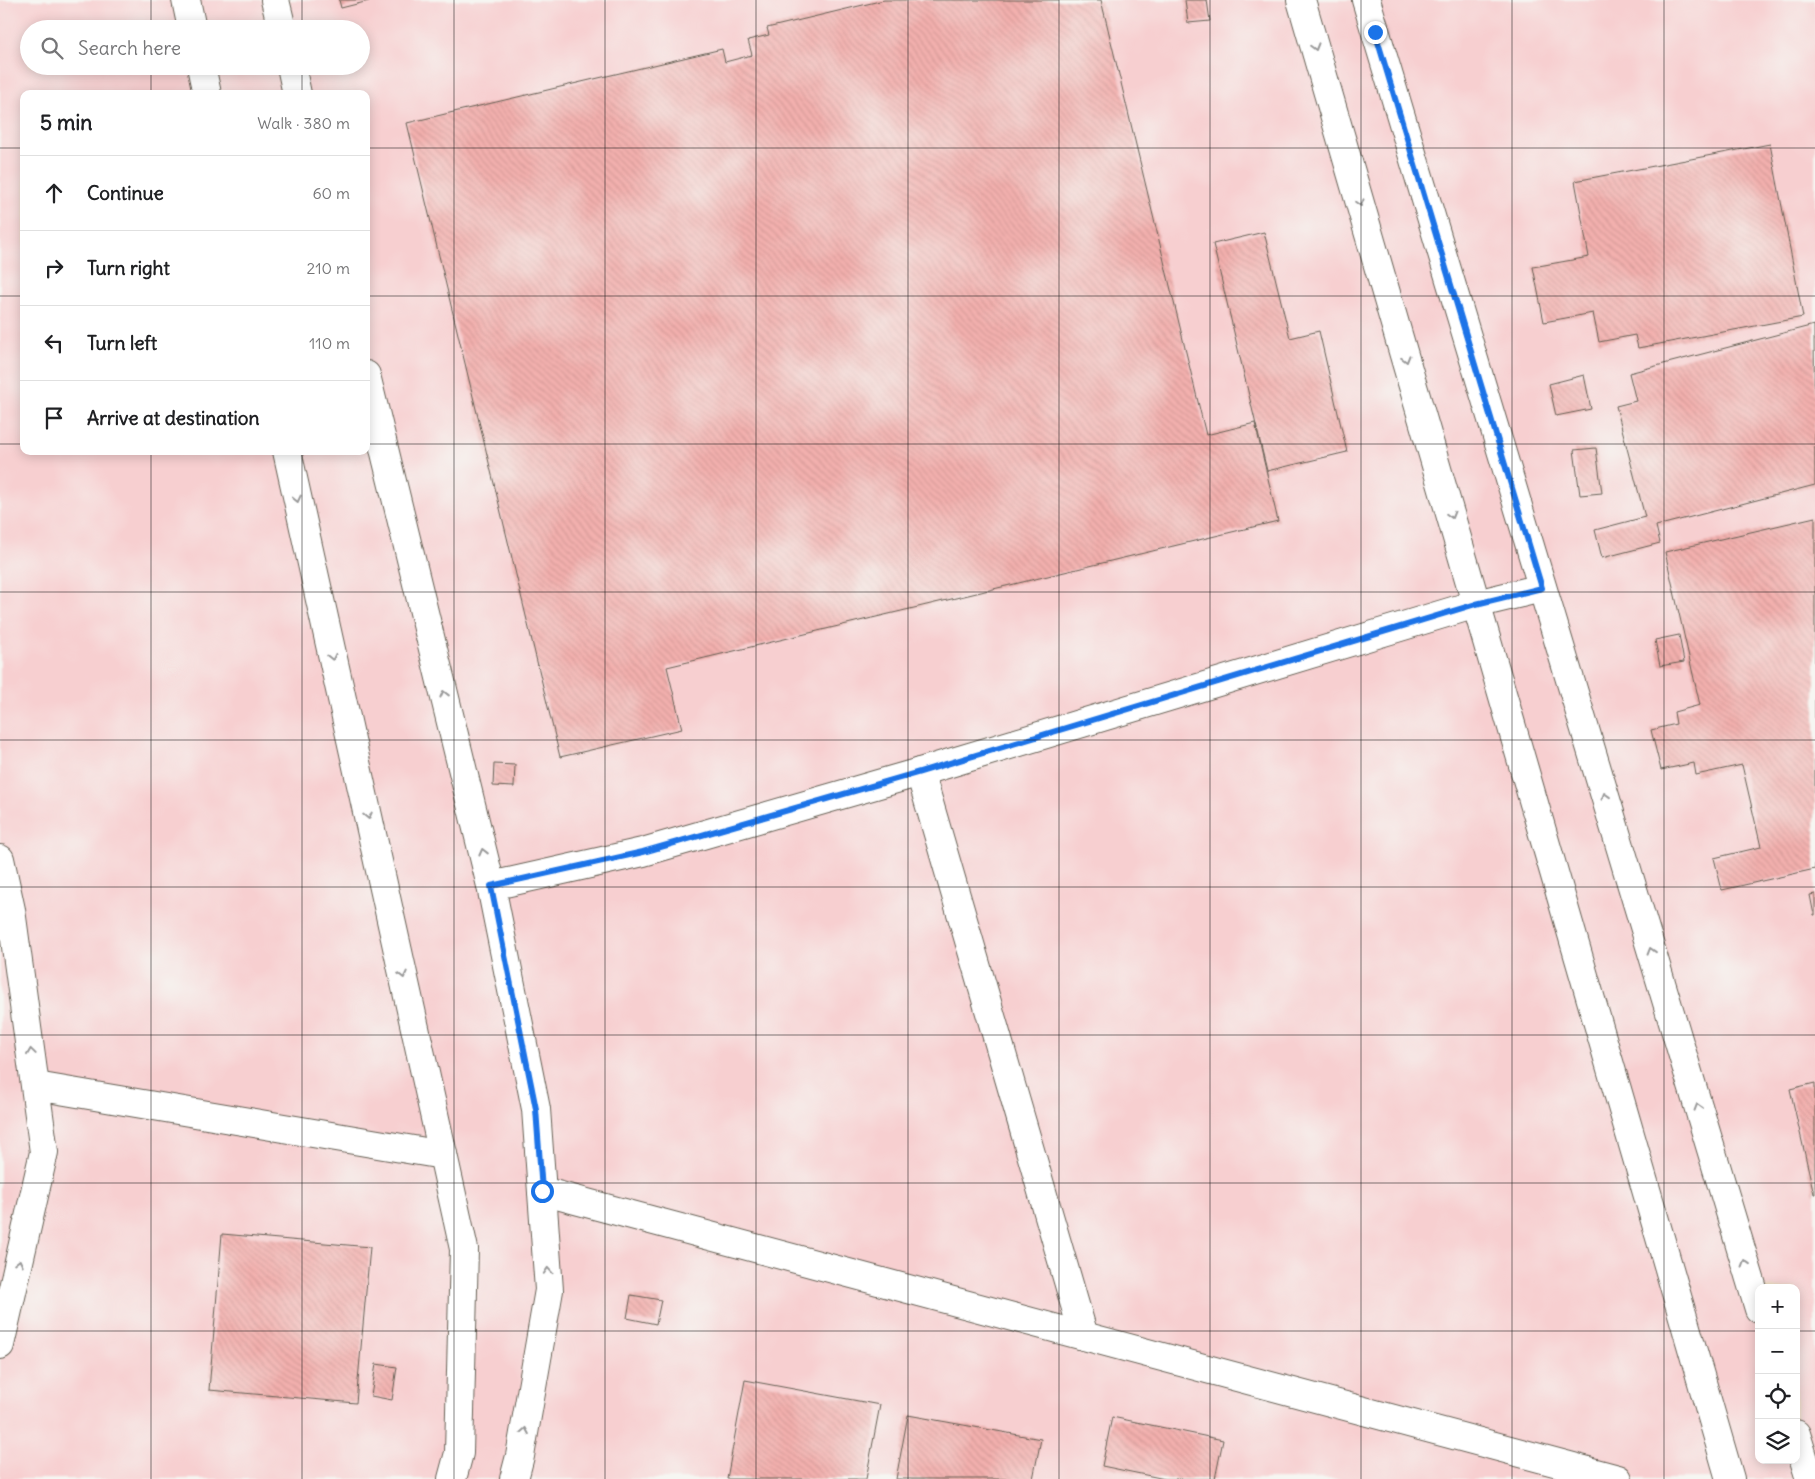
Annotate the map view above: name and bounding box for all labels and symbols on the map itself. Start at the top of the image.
route end [1364,21,1387,44]
one-way arrow [1309,42,1319,50]
one-way arrow [1355,198,1365,206]
one-way arrow [1400,354,1410,362]
one-way arrow [291,494,302,503]
one-way arrow [1445,510,1455,519]
one-way arrow [326,653,337,662]
one-way arrow [439,690,450,699]
one-way arrow [1600,792,1610,800]
one-way arrow [362,812,372,821]
one-way arrow [478,848,489,857]
one-way arrow [1647,948,1657,956]
one-way arrow [397,970,408,979]
one-way arrow [26,1048,37,1056]
one-way arrow [1694,1103,1704,1112]
route start [531,1180,554,1203]
one-way arrow [13,1259,24,1268]
one-way arrow [1740,1259,1750,1267]
one-way arrow [543,1267,554,1275]
one-way arrow [519,1427,529,1436]

